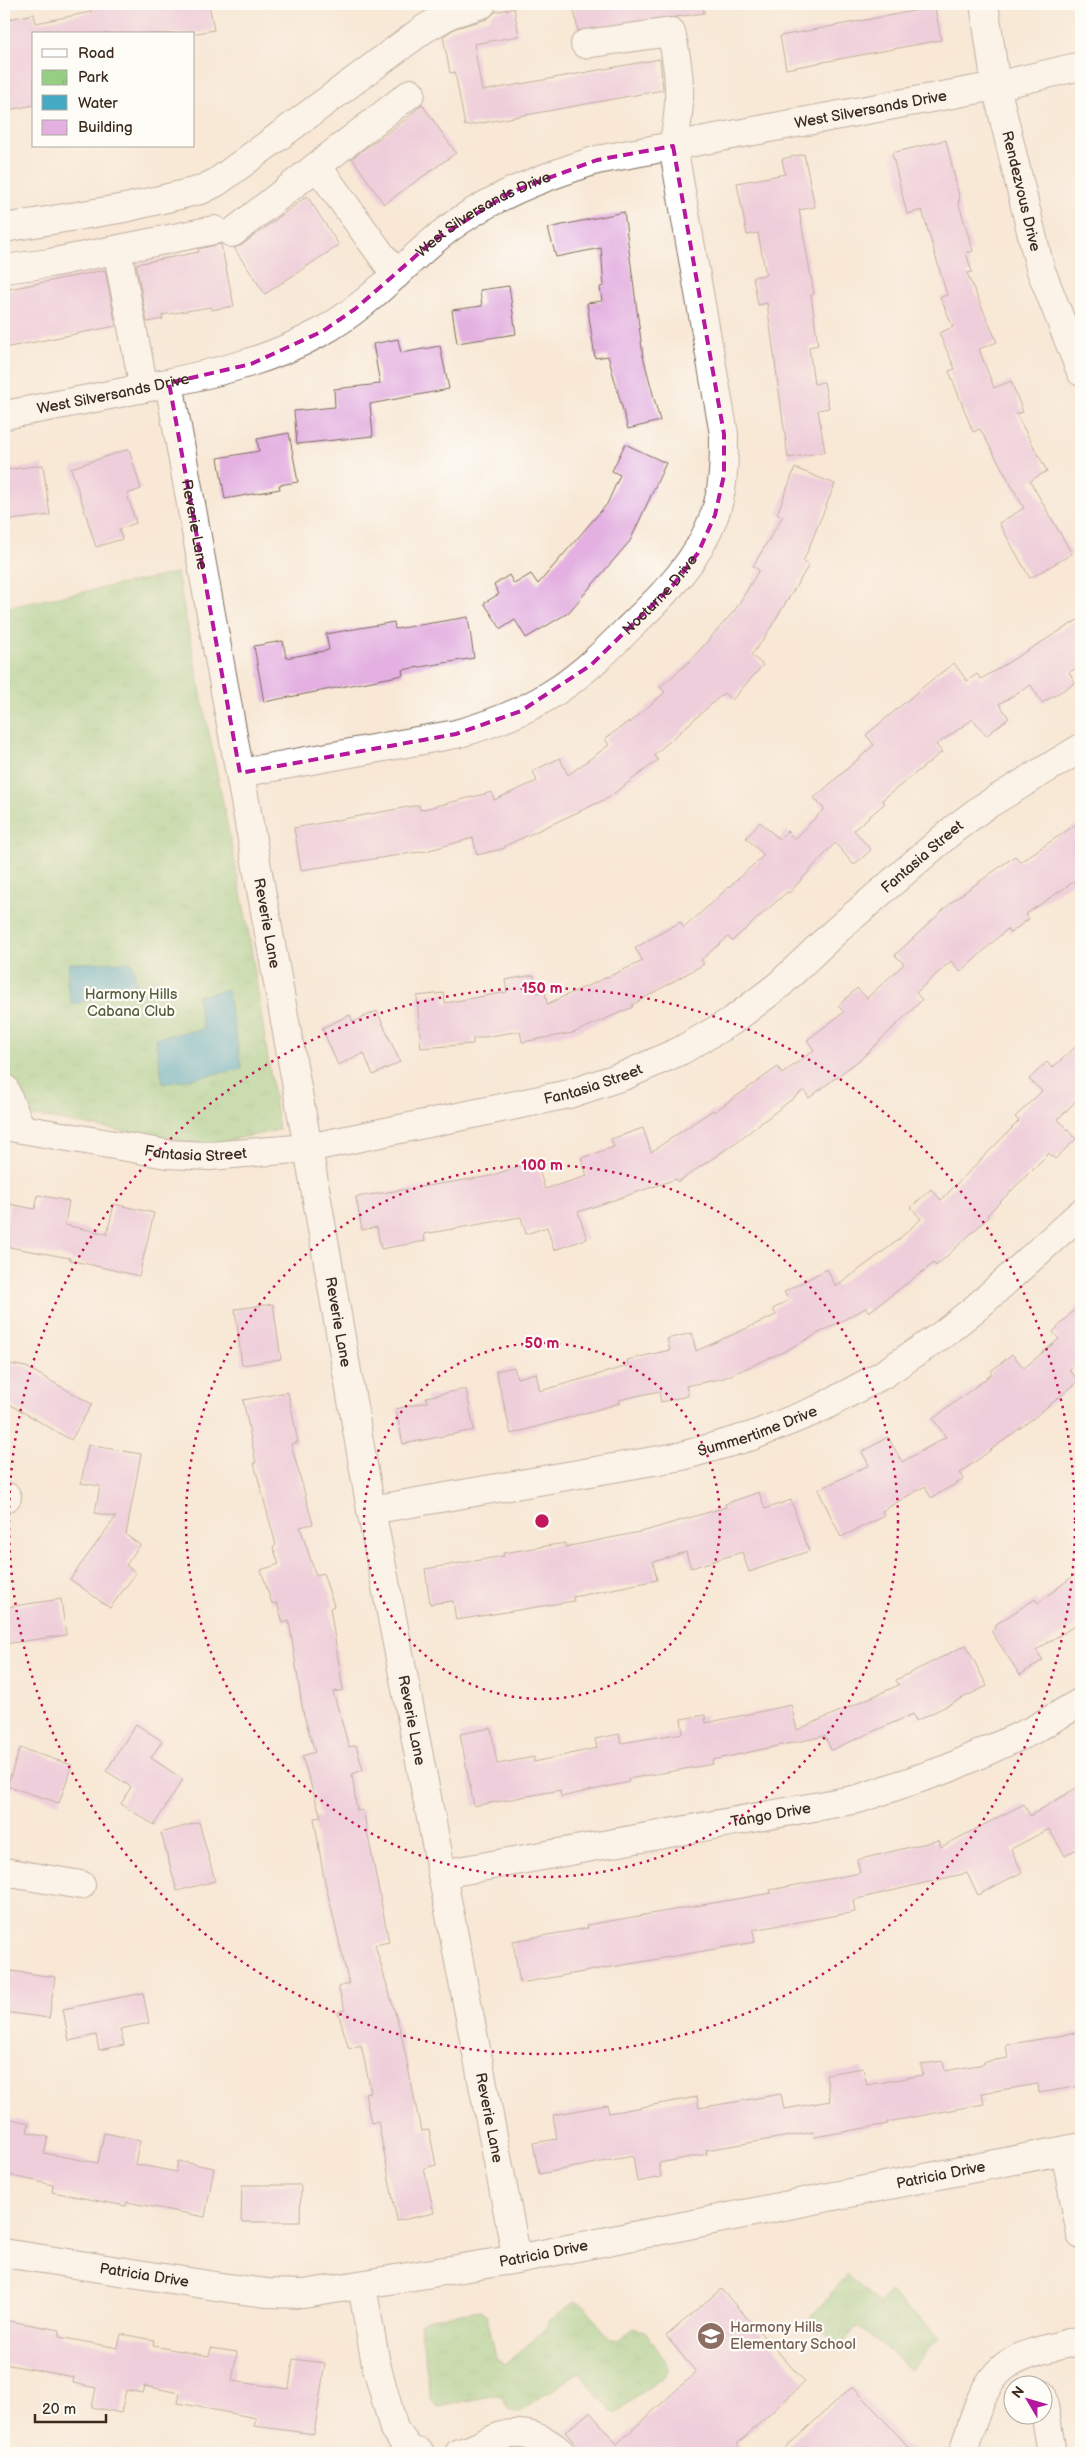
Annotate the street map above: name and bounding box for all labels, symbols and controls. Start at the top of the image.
legend [32,32,195,148]
text: Road [78,44,114,63]
text: Park [78,68,109,87]
street label: West Silversands Drive [793,86,948,133]
text: Water [78,94,118,113]
text: Building [78,118,133,137]
street label: Rendezvous Drive [998,129,1045,253]
street label: West Silversands Drive [412,167,554,261]
street label: West Silversands Drive [35,369,191,418]
street label: Reverie Lane [177,478,212,571]
street label: Nocturne Drive [618,551,702,639]
street label: Fantasia Street [877,816,967,897]
street label: Reverie Lane [250,876,285,970]
text: 150 m [521,979,563,998]
park label: Harmony Hills Cabana Club [85,985,178,1021]
street label: Fantasia Street [542,1059,646,1108]
street label: Fantasia Street [143,1141,248,1166]
text: 100 m [521,1156,563,1175]
street label: Reverie Lane [321,1275,355,1369]
text: 50 m [525,1334,560,1353]
street label: Summertime Drive [695,1401,820,1461]
centre of rings [533,1512,551,1530]
street label: Reverie Lane [394,1673,430,1767]
street label: Tango Drive [729,1798,812,1831]
street label: Reverie Lane [471,2071,508,2164]
street label: Patricia Drive [895,2157,987,2193]
street label: Patricia Drive [498,2236,590,2271]
street label: Patricia Drive [98,2259,190,2291]
place label: Harmony Hills Elementary School [730,2318,856,2354]
school or university icon: Harmony Hills Elementary School [696,2321,726,2351]
north arrow [1002,2374,1052,2424]
text: N [1008,2383,1028,2402]
scale bar [35,2392,106,2424]
text: 20 m [42,2400,76,2419]

